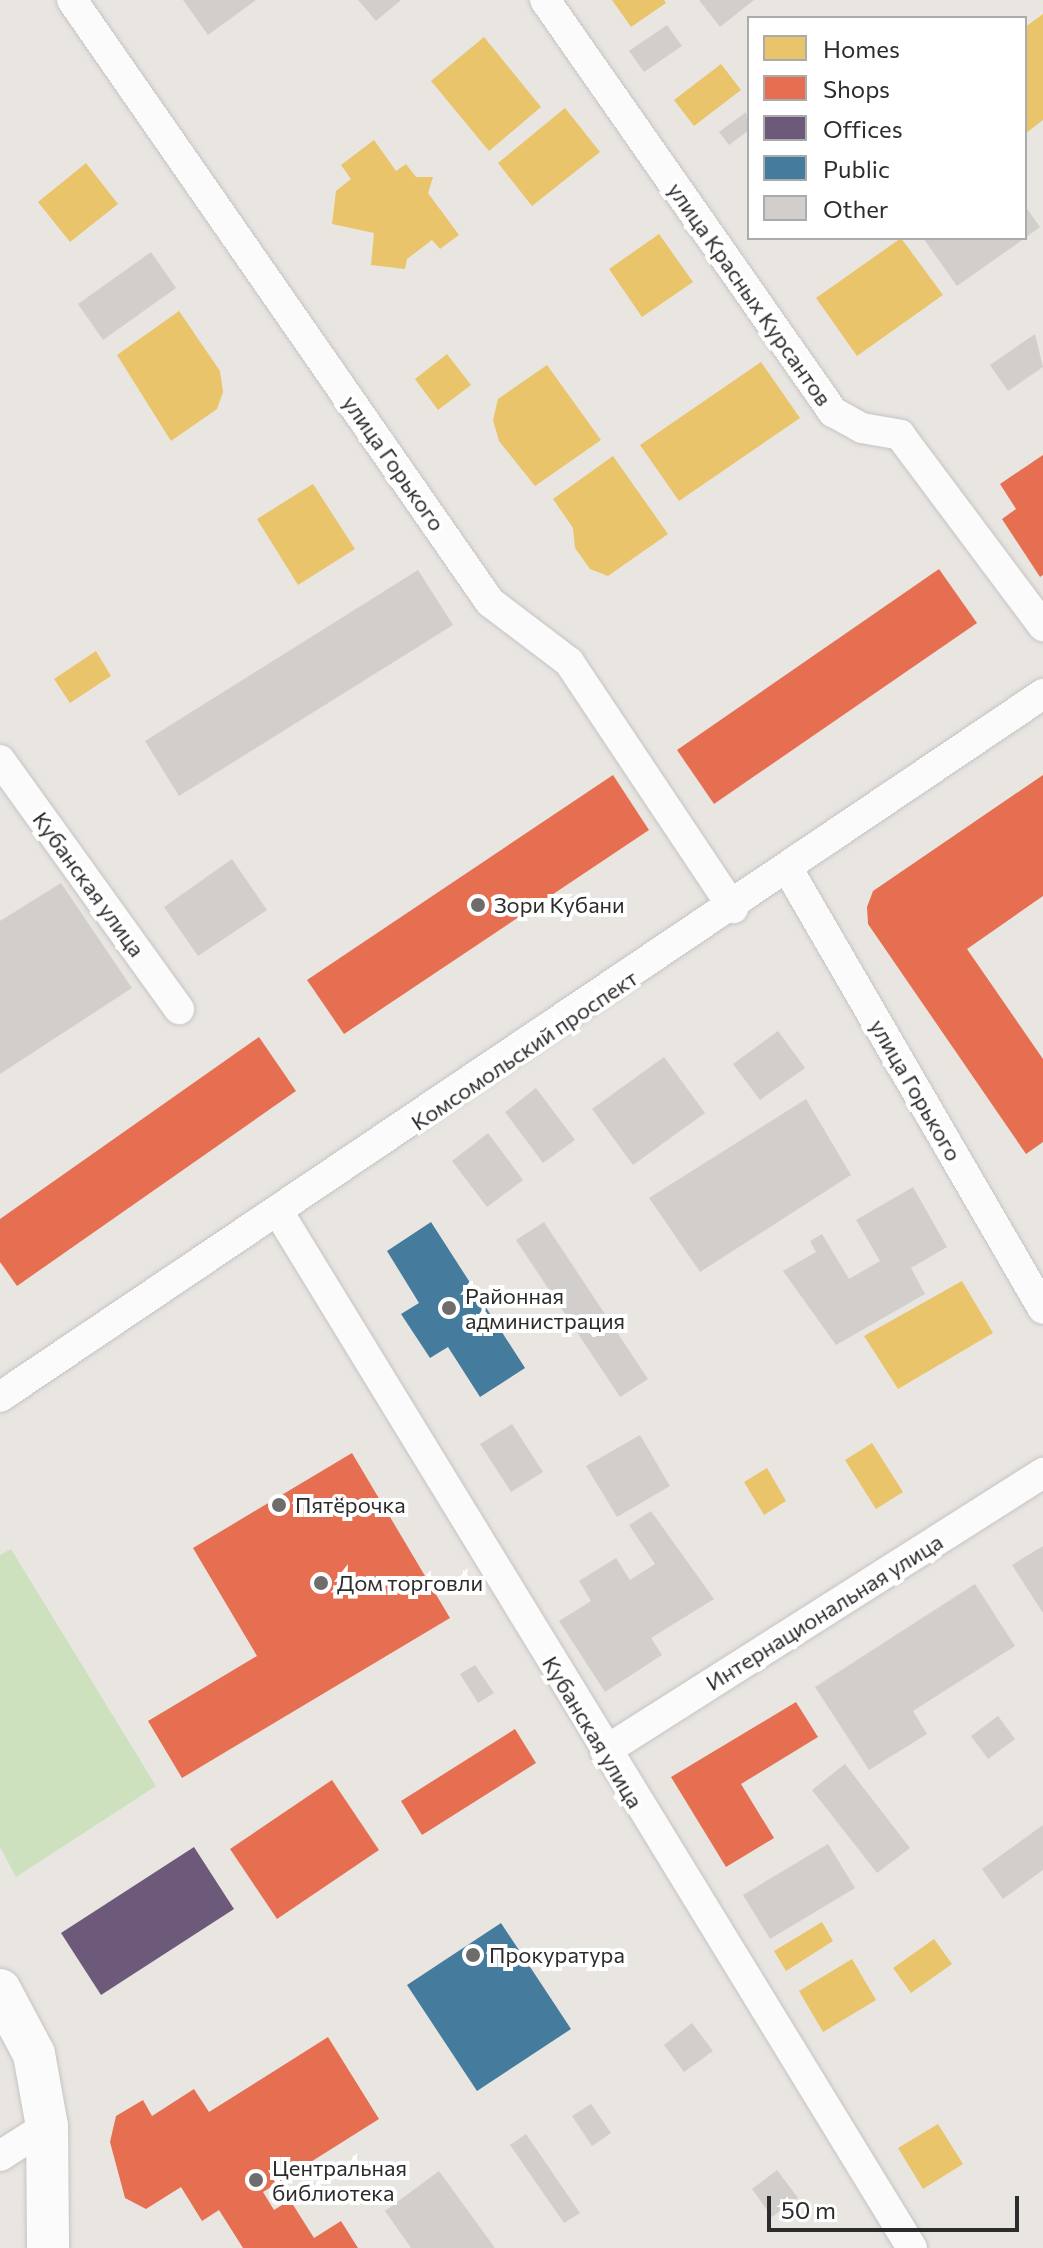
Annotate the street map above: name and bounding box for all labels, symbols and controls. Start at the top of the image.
legend [747,16,1027,240]
text: Homes [823,34,900,63]
text: Shops [823,74,890,103]
text: Offices [823,114,903,143]
text: Public [823,154,890,183]
street label: улица Красных Курсантов [663,177,837,411]
text: Other [823,194,888,223]
street label: улица Горького [337,390,451,536]
street label: Кубанская улица [28,806,150,962]
place label: Зори Кубани [494,892,625,918]
marker: Зори Кубани [469,896,487,914]
street label: Комсомольский проспект [406,964,642,1136]
street label: улица Горького [865,1014,967,1166]
place label: Районная администрация [465,1282,625,1334]
marker: Районная администрация [440,1299,458,1317]
place label: Пятёрочка [295,1492,406,1518]
marker: Пятёрочка [270,1496,288,1514]
street label: Интернациональная улица [701,1528,947,1696]
place label: Дом торговли [337,1570,483,1596]
marker: Дом торговли [312,1574,330,1592]
street label: Кубанская улица [537,1651,649,1813]
place label: Прокуратура [489,1942,625,1968]
marker: Прокуратура [464,1946,482,1964]
place label: Центральная библиотека [272,2154,407,2206]
marker: Центральная библиотека [247,2171,265,2189]
scale bar [771,2180,1023,2230]
text: 50 m [781,2195,836,2224]

